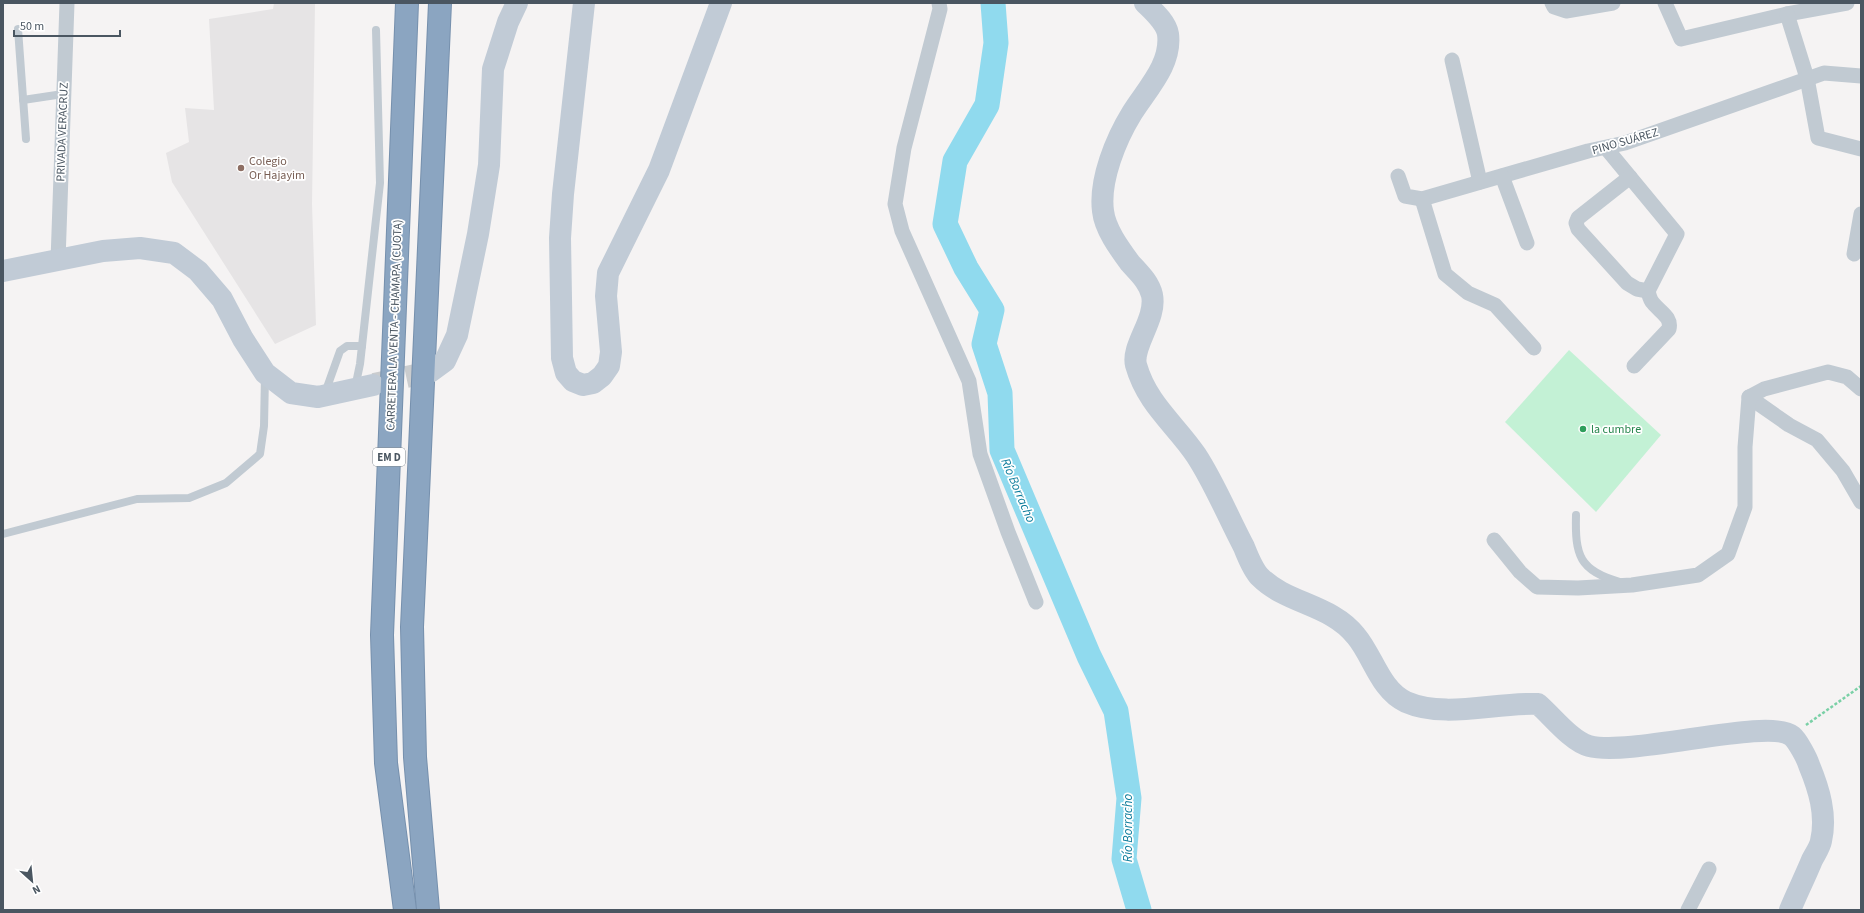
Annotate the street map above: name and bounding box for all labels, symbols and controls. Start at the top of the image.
scale bar [14,12,120,38]
text: 50 m [20,18,44,35]
street label: PRIVADA VERACRUZ [52,82,73,182]
street label: PINO SUÁREZ [1590,124,1660,159]
place label: Colegio Or Hajayim [249,153,305,184]
marker: Colegio Or Hajayim [236,163,246,173]
street label: CARRETERA LA VENTA - CHAMAPA (CUOTA) [382,219,407,431]
place label: la cumbre [1591,421,1641,438]
marker: la cumbre [1578,424,1588,434]
road number: EM D [373,448,405,466]
water label: Río Borracho [996,455,1040,526]
water label: Río Borracho [1119,793,1137,862]
north arrow [12,861,52,901]
text: N [30,881,43,898]

